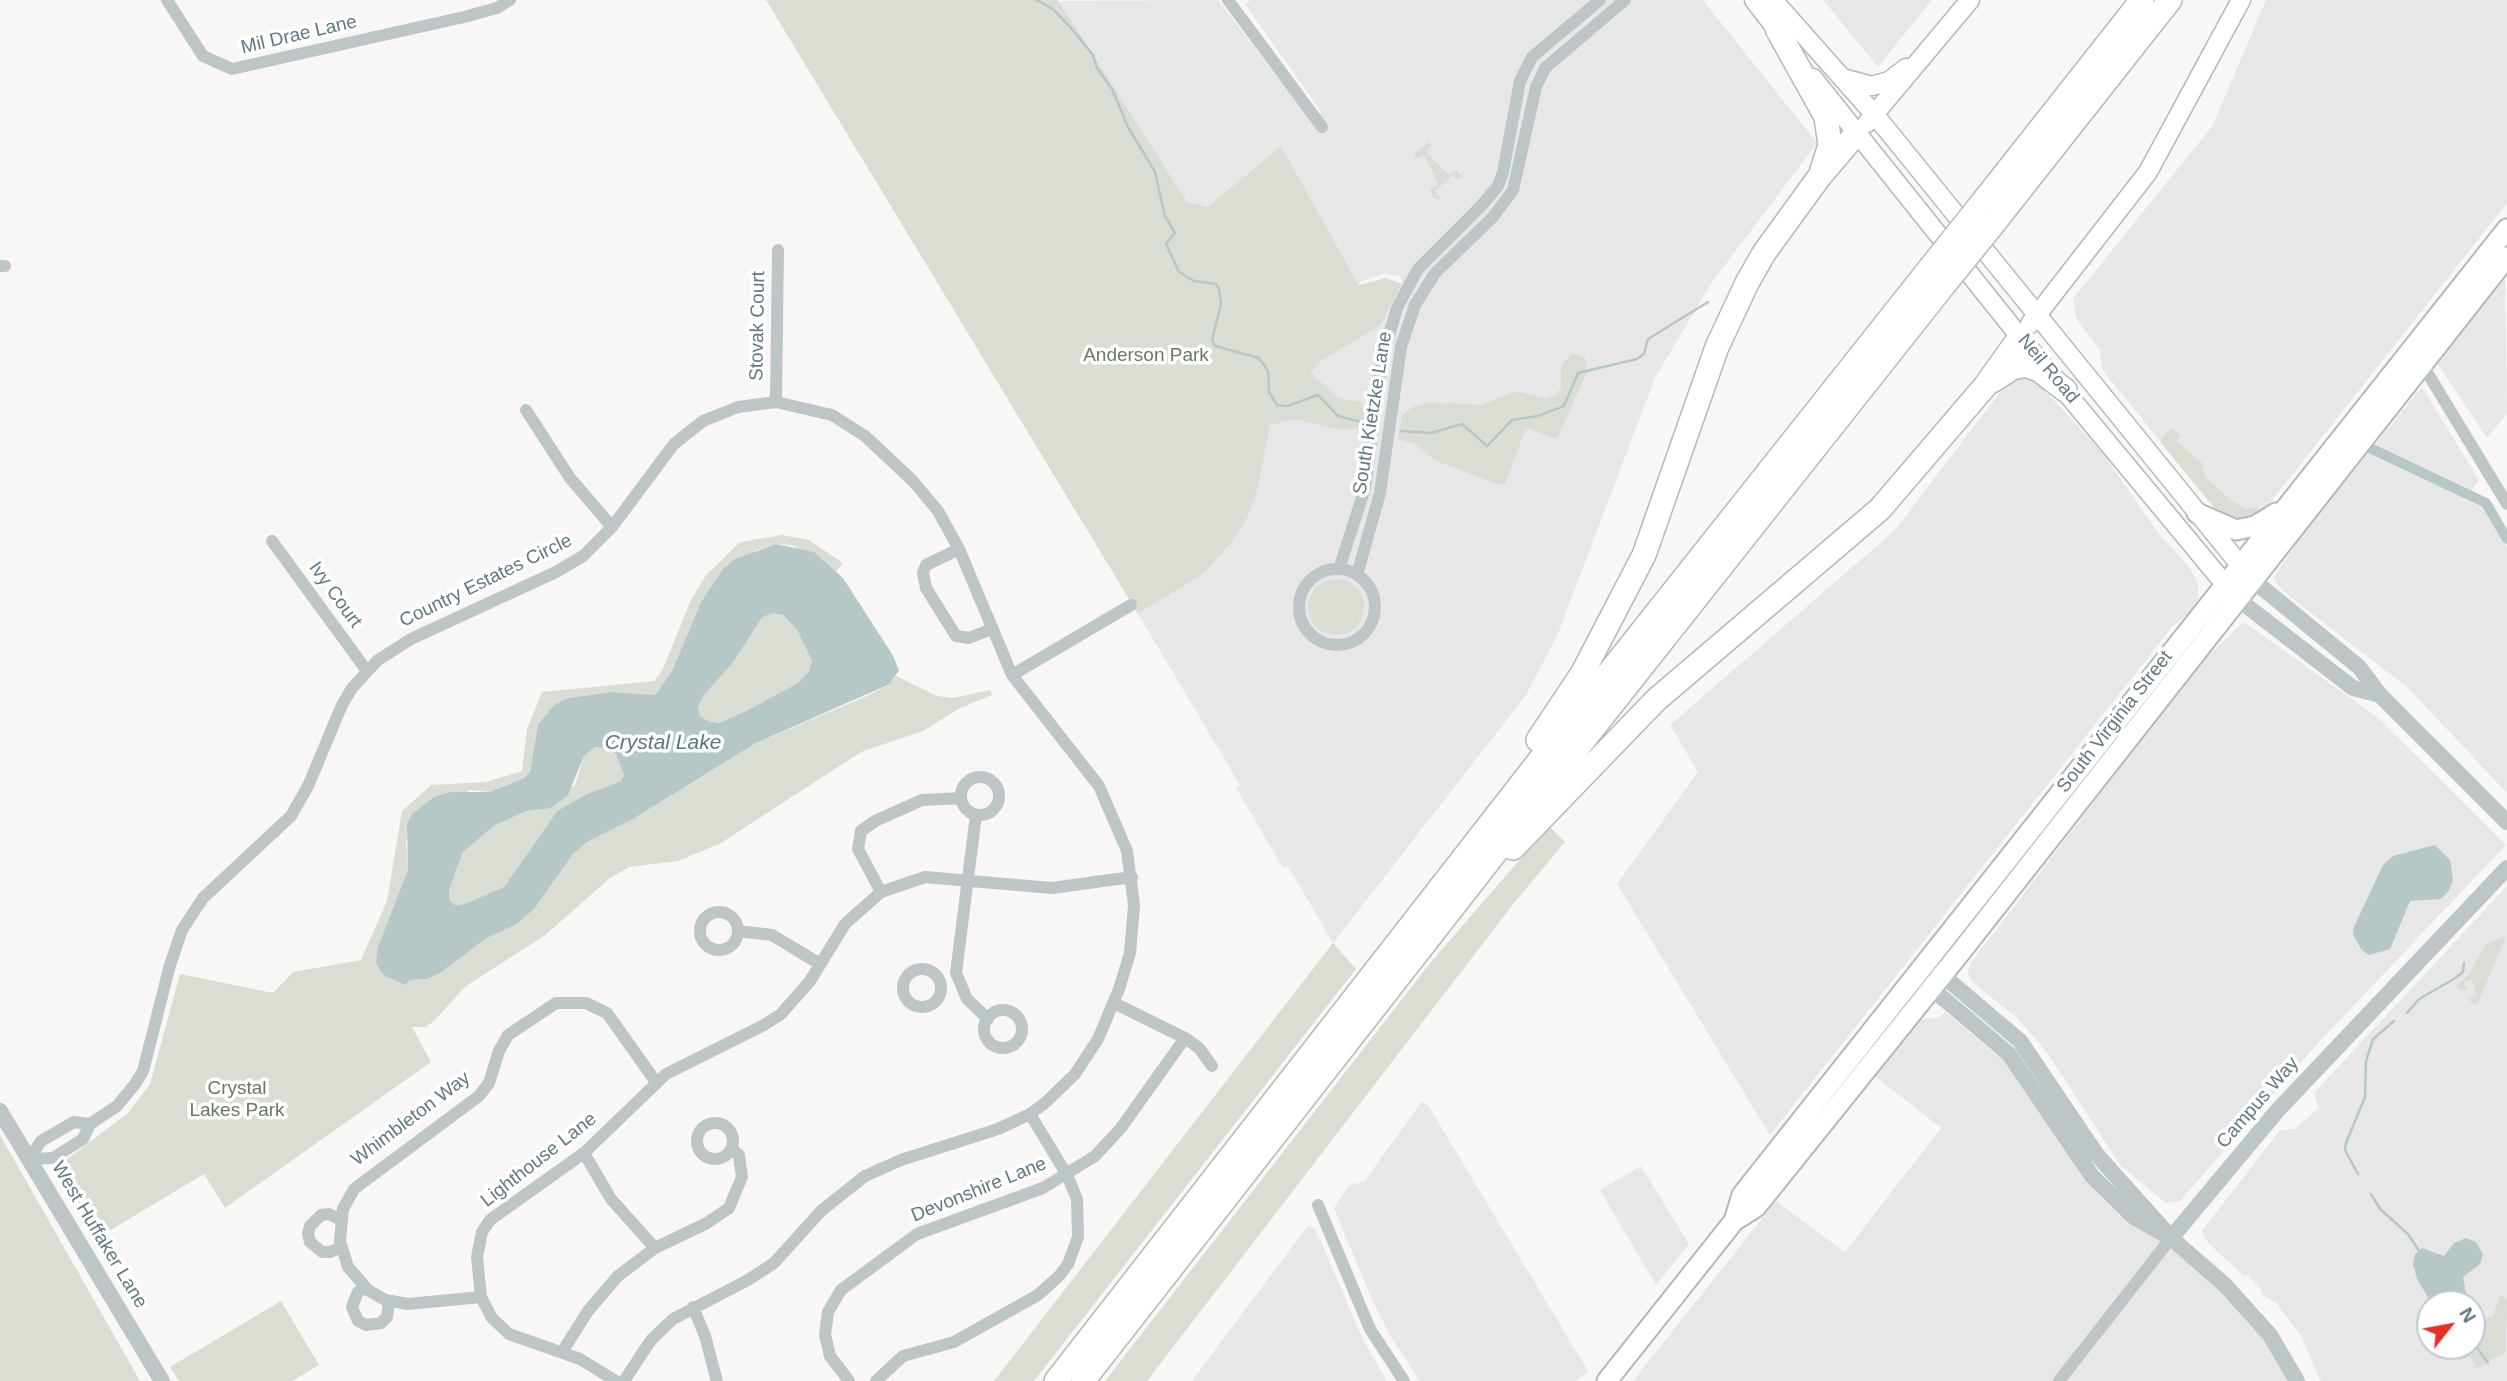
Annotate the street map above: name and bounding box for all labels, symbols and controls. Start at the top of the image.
street label: Mil Drae Lane [239,11,359,59]
street label: Stovak Court [746,271,770,381]
street label: South Kietzke Lane [1349,330,1397,496]
street label: Neil Road [2012,330,2084,408]
park label: Anderson Park [1083,345,1209,367]
street label: Country Estates Circle [396,529,576,633]
street label: Ivy Court [303,558,367,632]
street label: South Virginia Street [2052,646,2178,798]
water label: Crystal Lake [605,730,721,756]
street label: Campus Way [2212,1053,2304,1153]
street label: Whimbleton Way [347,1067,475,1171]
park label: Crystal Lakes Park [189,1078,285,1122]
street label: Lighthouse Lane [477,1108,601,1212]
street label: Devonshire Lane [908,1153,1050,1227]
street label: West Huffaker Lane [46,1157,152,1313]
north arrow [2416,1290,2486,1360]
text: N [2455,1304,2480,1326]

